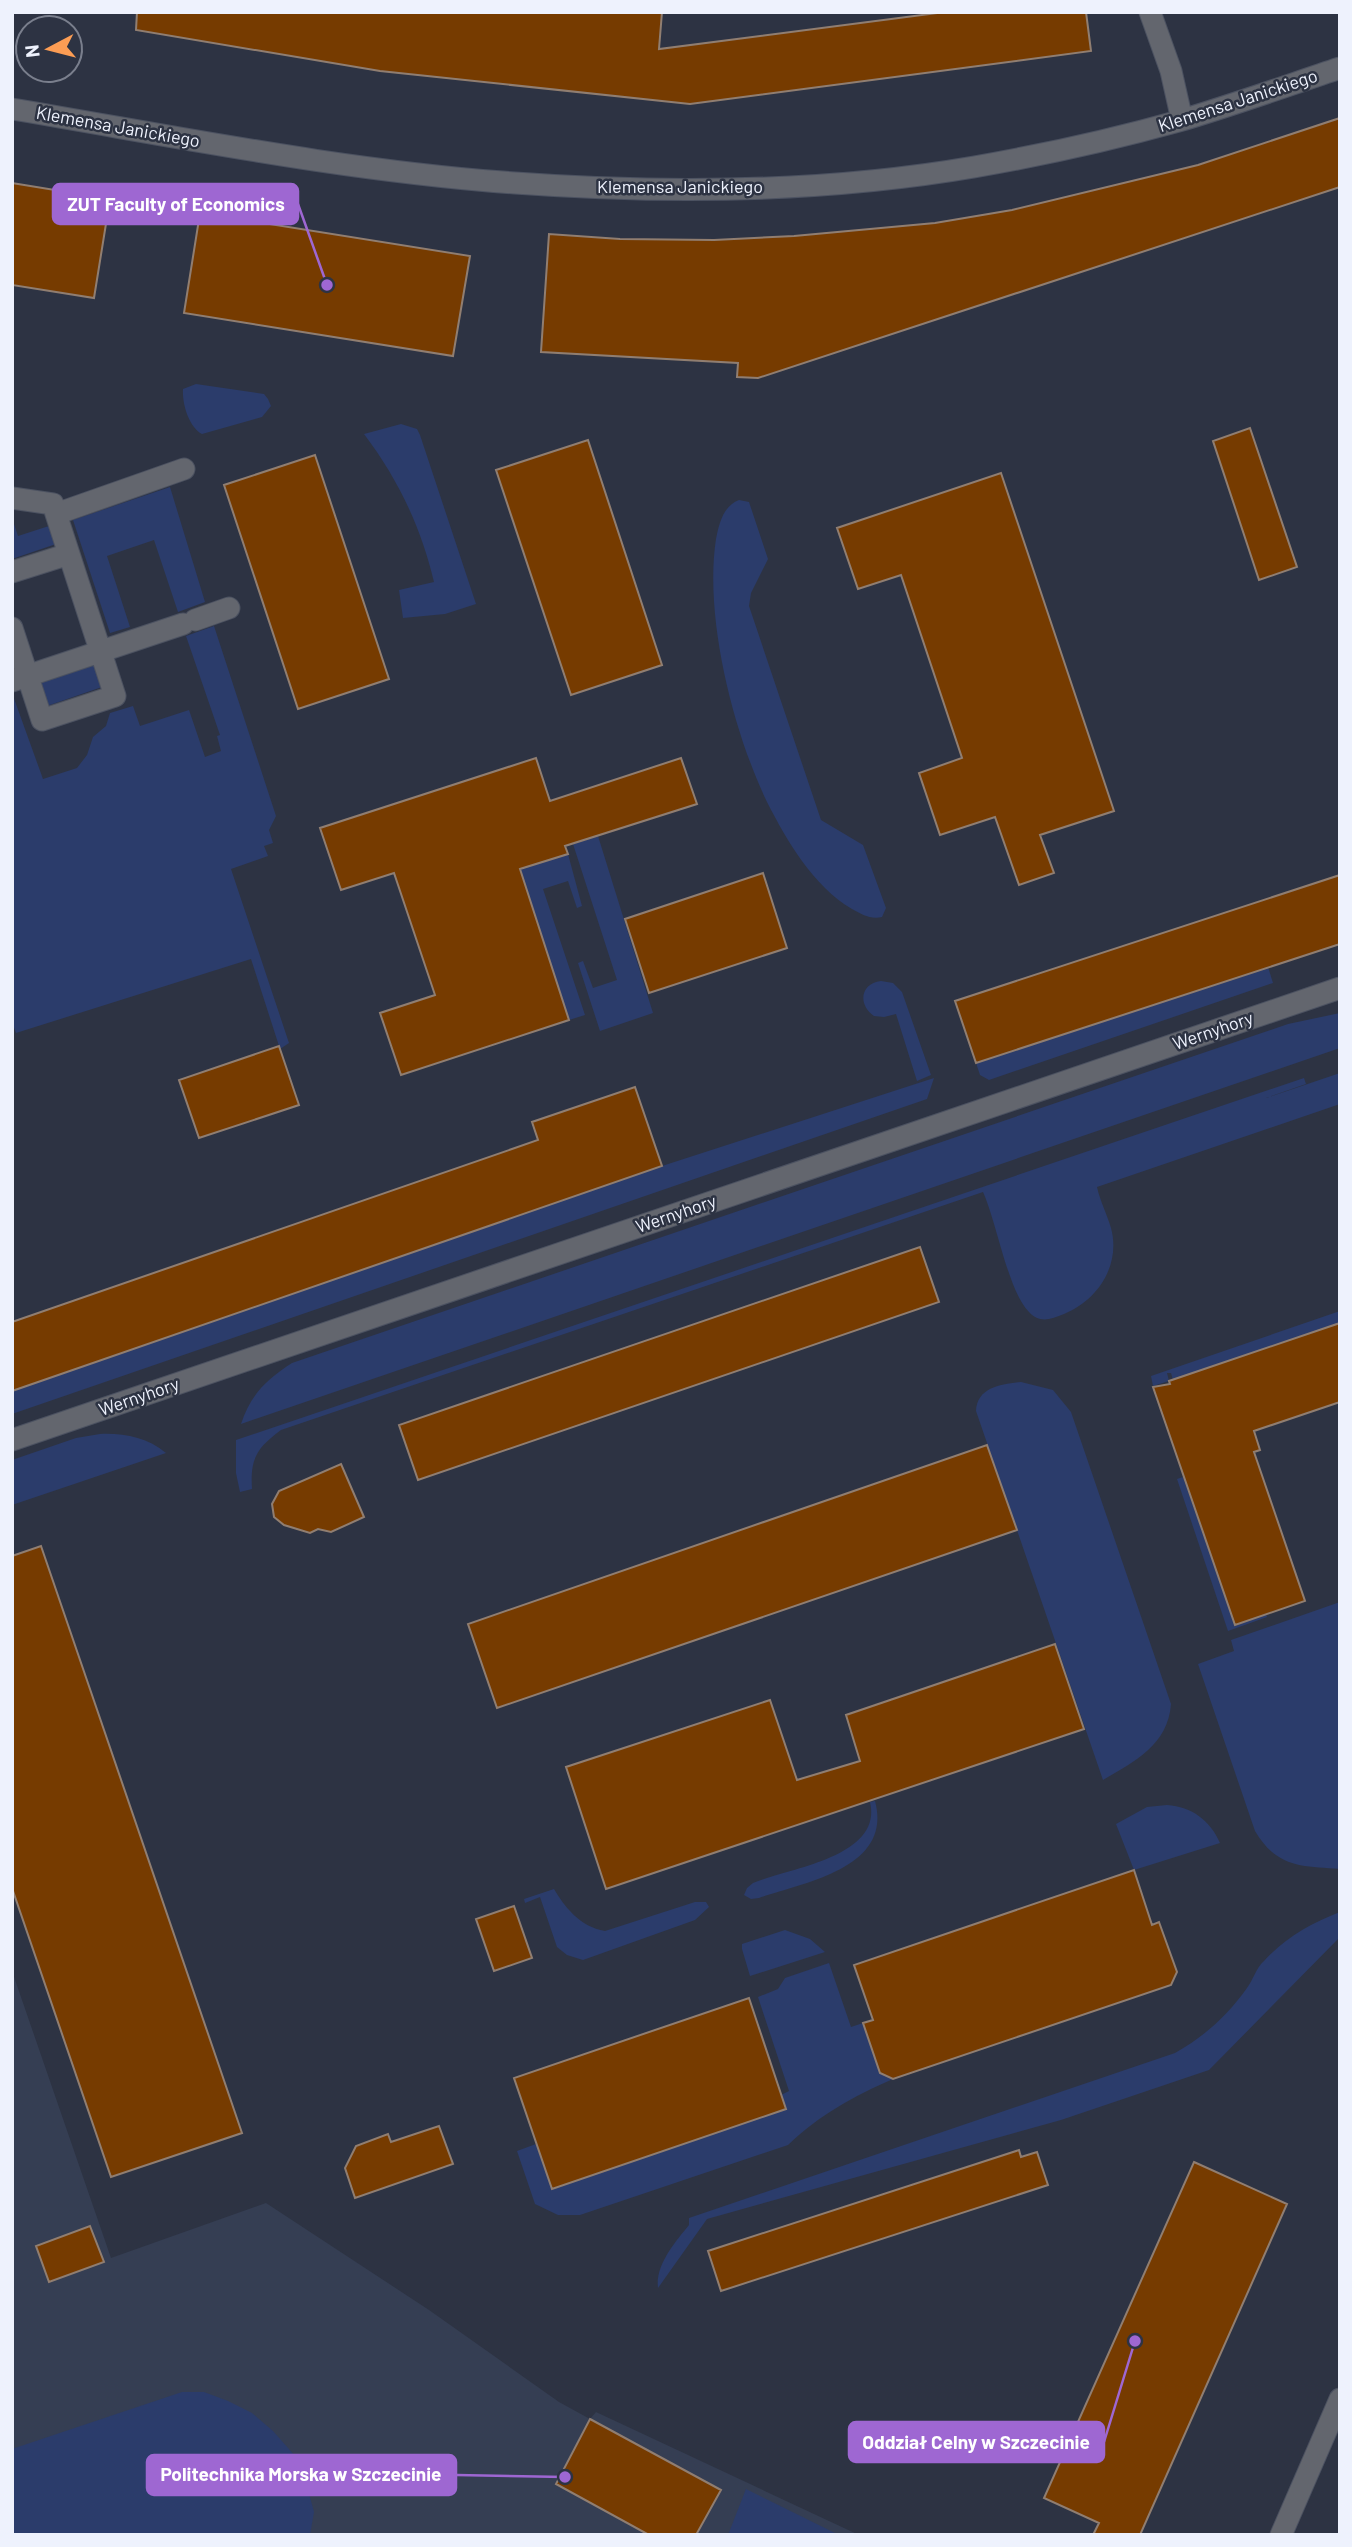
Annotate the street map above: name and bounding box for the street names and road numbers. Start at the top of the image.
street label: Klemensa Janickiego [1155,64,1320,136]
street label: Klemensa Janickiego [34,101,202,151]
street label: Klemensa Janickiego [597,175,763,197]
street label: Wernyhory [1170,1006,1256,1054]
street label: Wernyhory [633,1189,719,1237]
street label: Wernyhory [96,1372,182,1420]

